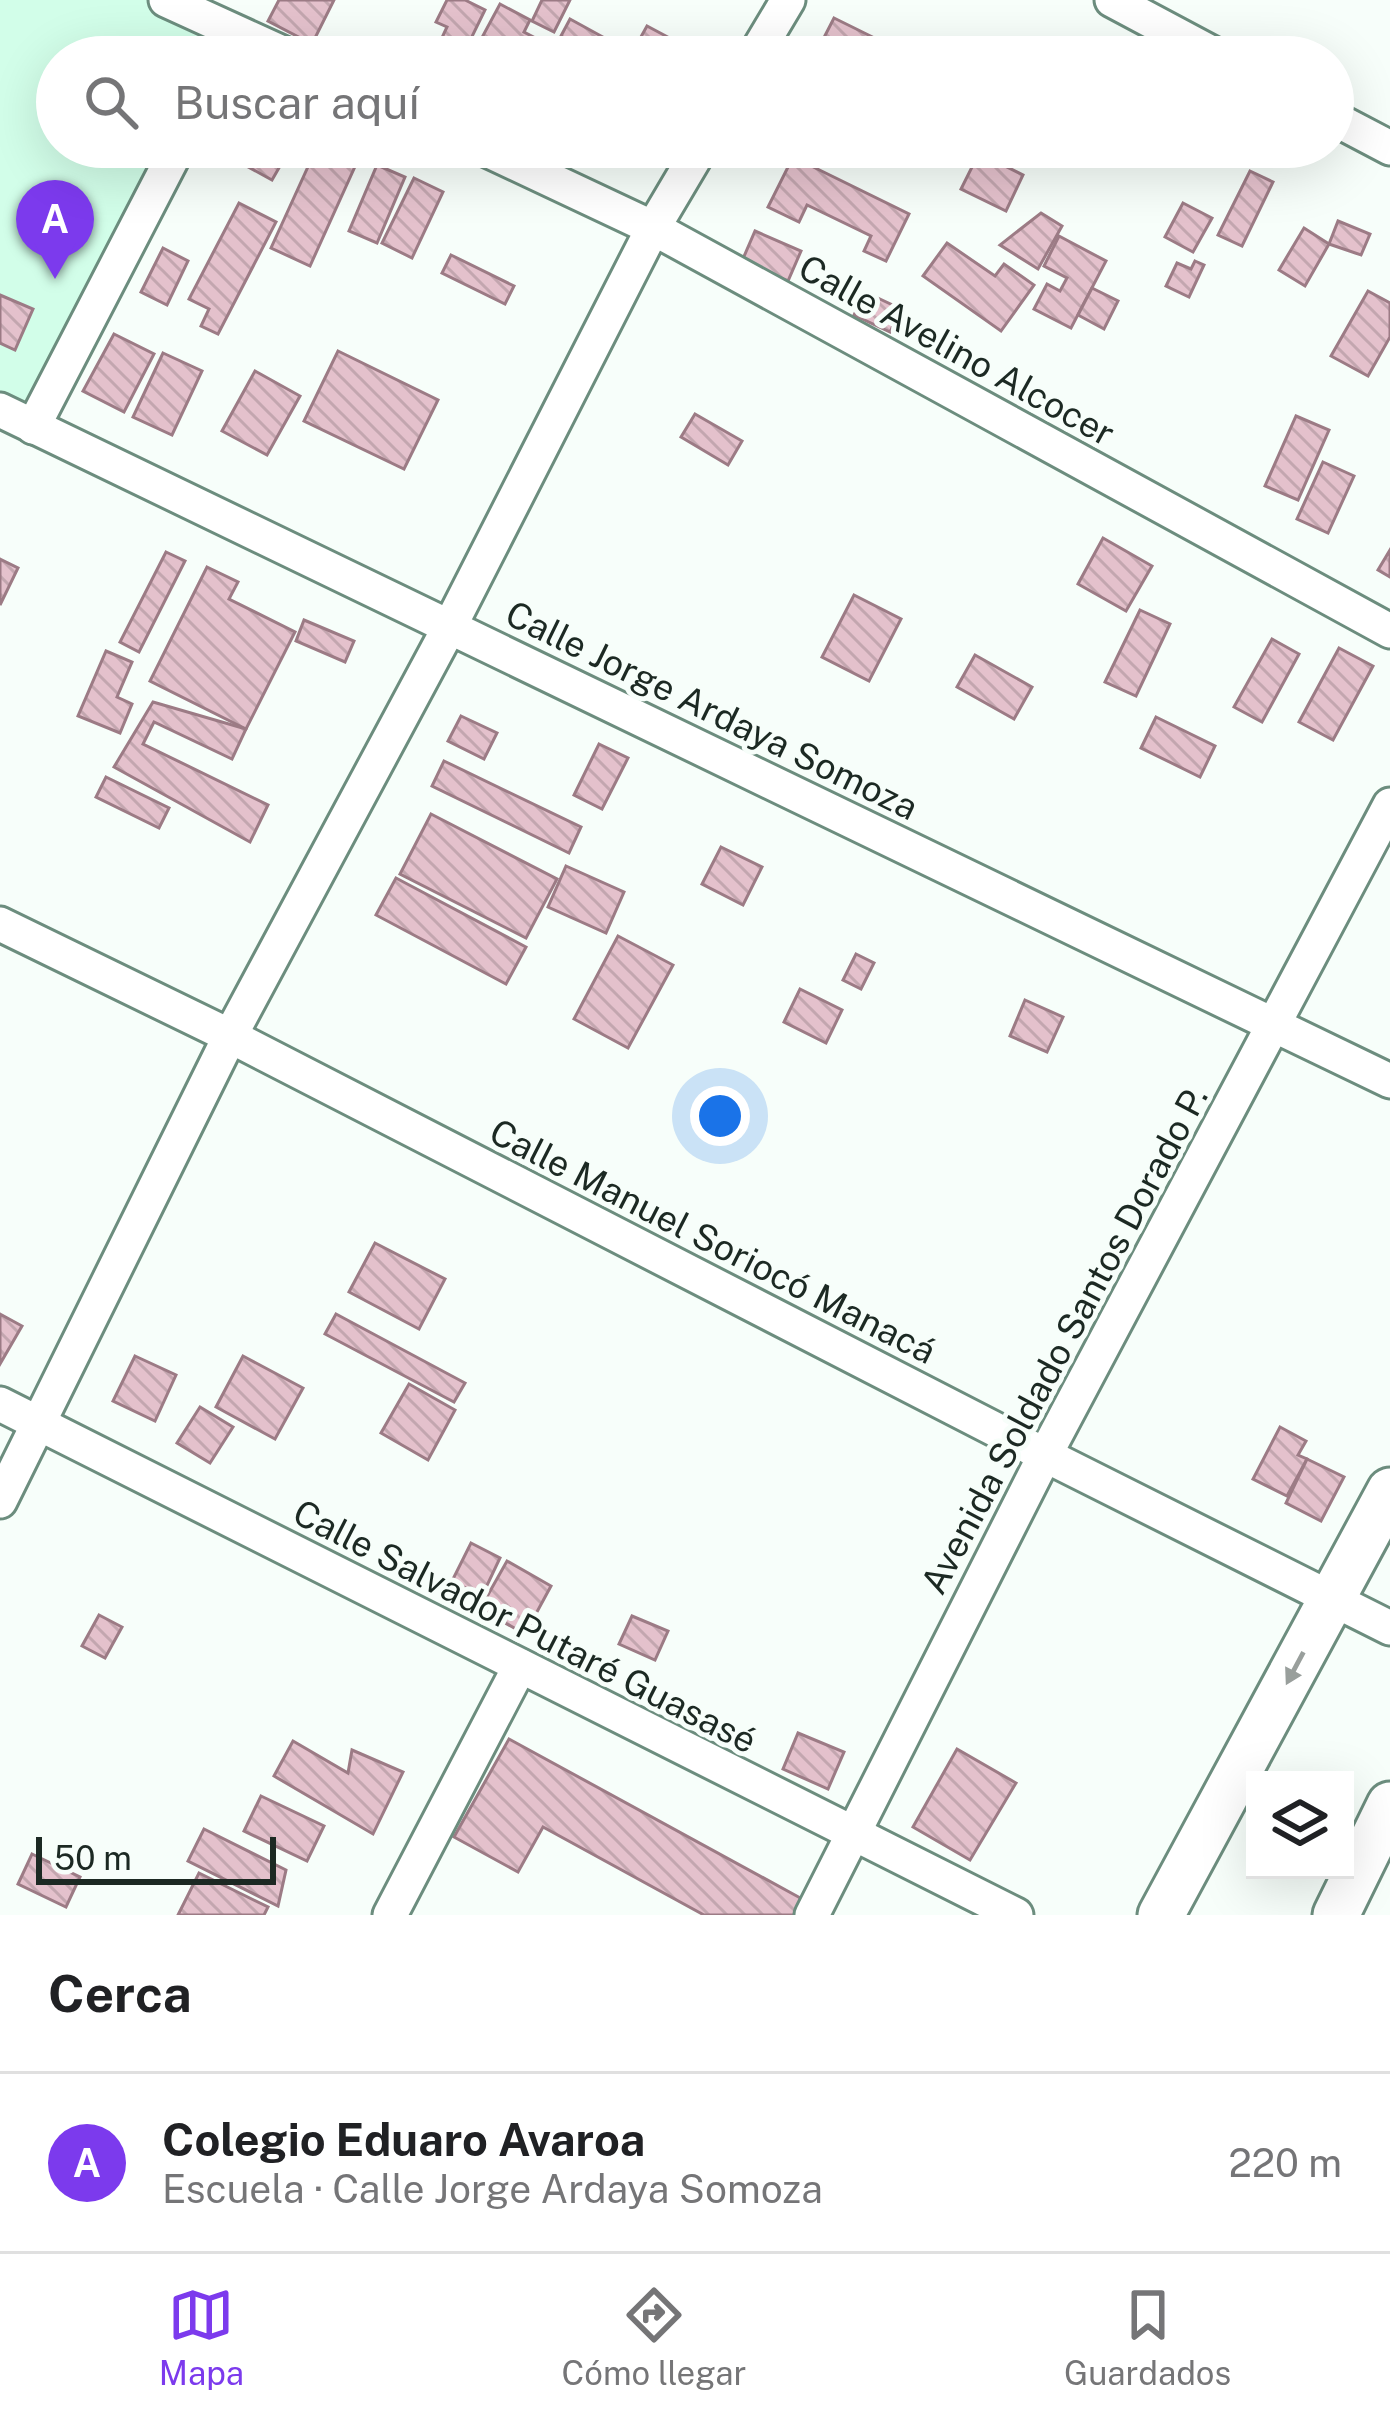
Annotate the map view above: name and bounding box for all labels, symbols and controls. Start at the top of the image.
search box [36,36,1354,168]
icon: search [78,69,144,135]
text: Buscar aquí [174,76,420,129]
pin: A [16,180,94,279]
street label: Calle Avelino Alcocer [792,246,1122,454]
street label: Calle Jorge Ardaya Somoza [499,592,925,828]
street label: Avenida Soldado Santos Dorado P. [912,1079,1216,1601]
your location [690,1086,750,1146]
street label: Calle Manuel Soriocó Manacá [483,1110,943,1372]
street label: Calle Salvador Putaré Guasasé [287,1491,763,1761]
one-way arrow [1285,1651,1306,1686]
map controls [1246,1771,1354,1879]
button: layers [1246,1771,1354,1879]
scale bar [36,1831,276,1884]
text: 50 m [54,1839,132,1877]
text: Cerca [48,1964,192,2023]
text: Colegio Eduaro Avaroa [162,2113,645,2166]
text: A [73,2140,101,2186]
text: 220 m [1228,2140,1342,2186]
text: Escuela · Calle Jorge Ardaya Somoza [162,2166,823,2212]
tab: Mapa [159,2282,244,2392]
tab: Cómo llegar [562,2282,746,2392]
tab: Guardados [1064,2282,1231,2392]

